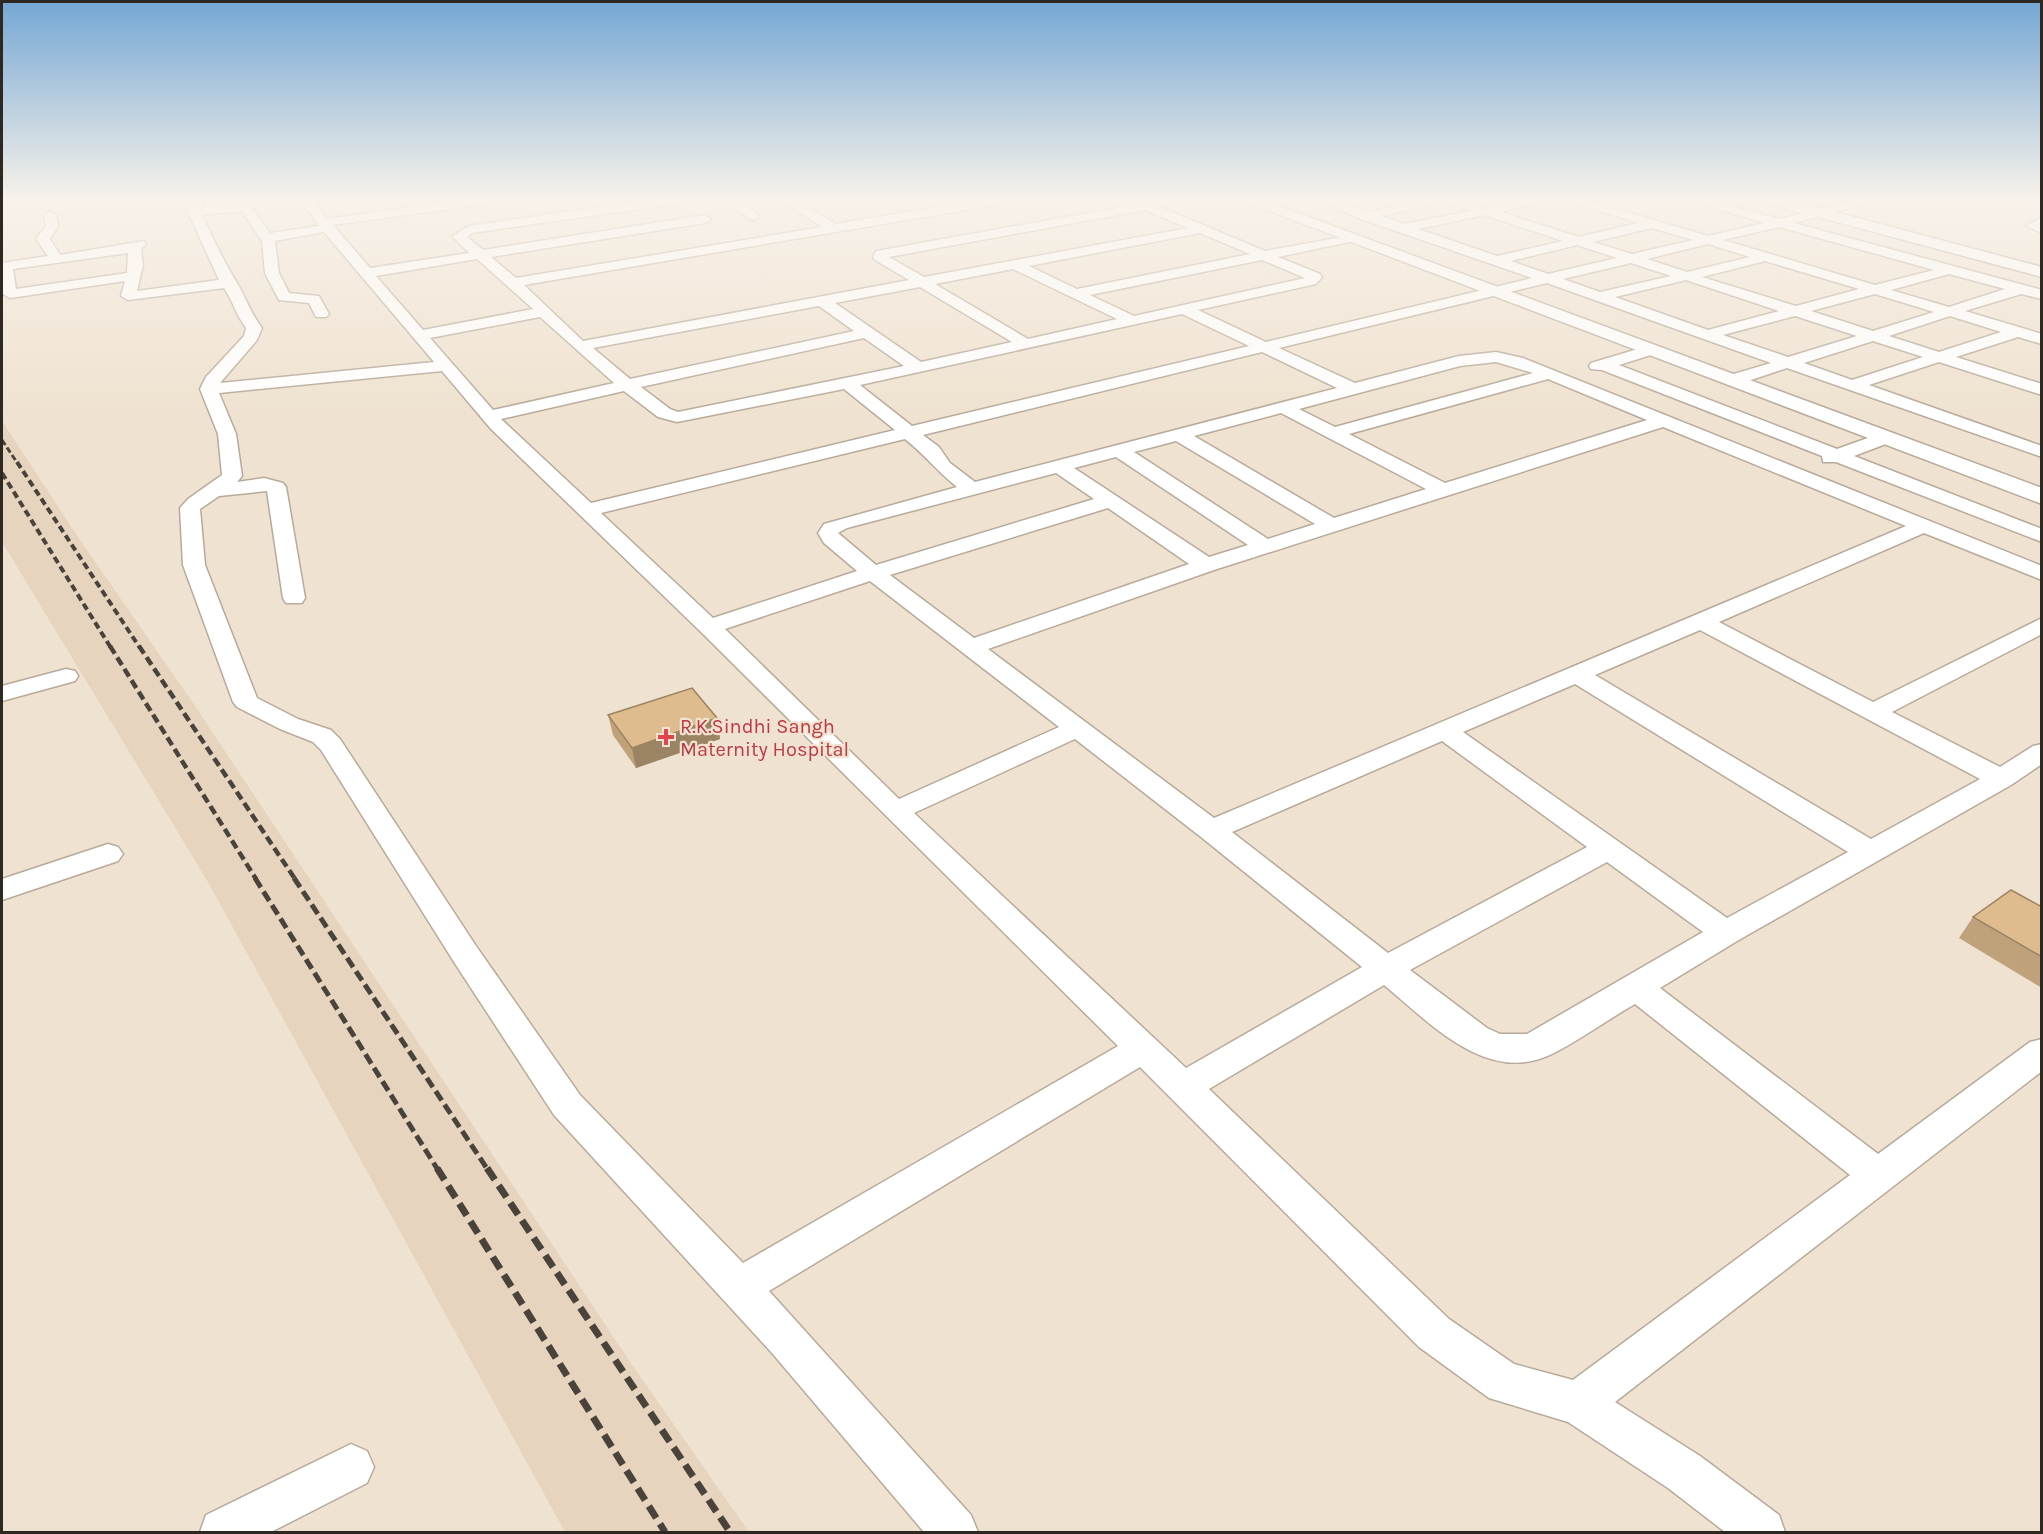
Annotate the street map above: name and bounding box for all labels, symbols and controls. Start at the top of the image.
place label: R.K.Sindhi Sangh Maternity Hospital [680,715,849,761]
marker: R.K.Sindhi Sangh Maternity Hospital [657,728,675,746]

